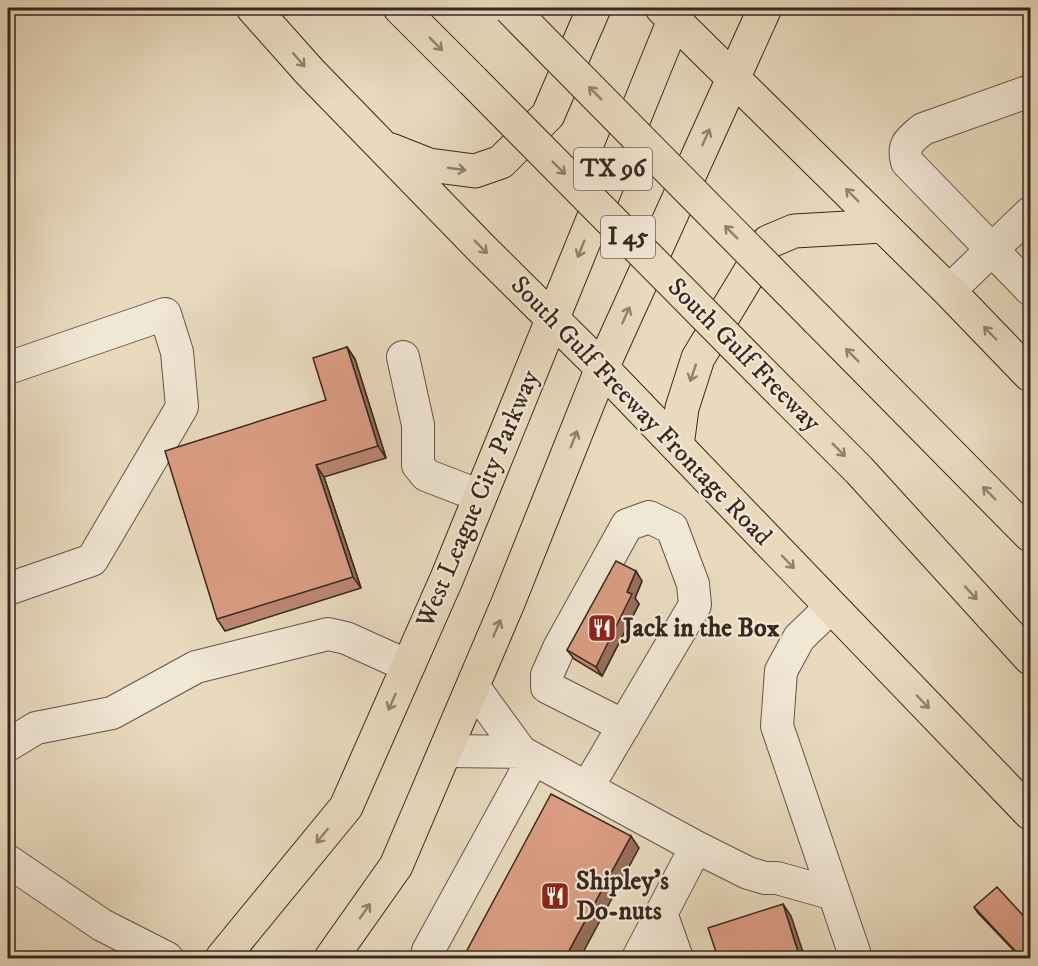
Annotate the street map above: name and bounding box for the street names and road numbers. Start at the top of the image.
road number: TX 96 [574,148,652,190]
road number: I 45 [601,216,655,258]
street label: South Gulf Freeway Frontage Road [503,269,779,553]
street label: South Gulf Freeway [660,271,828,439]
street label: West League City Parkway [408,365,547,634]

